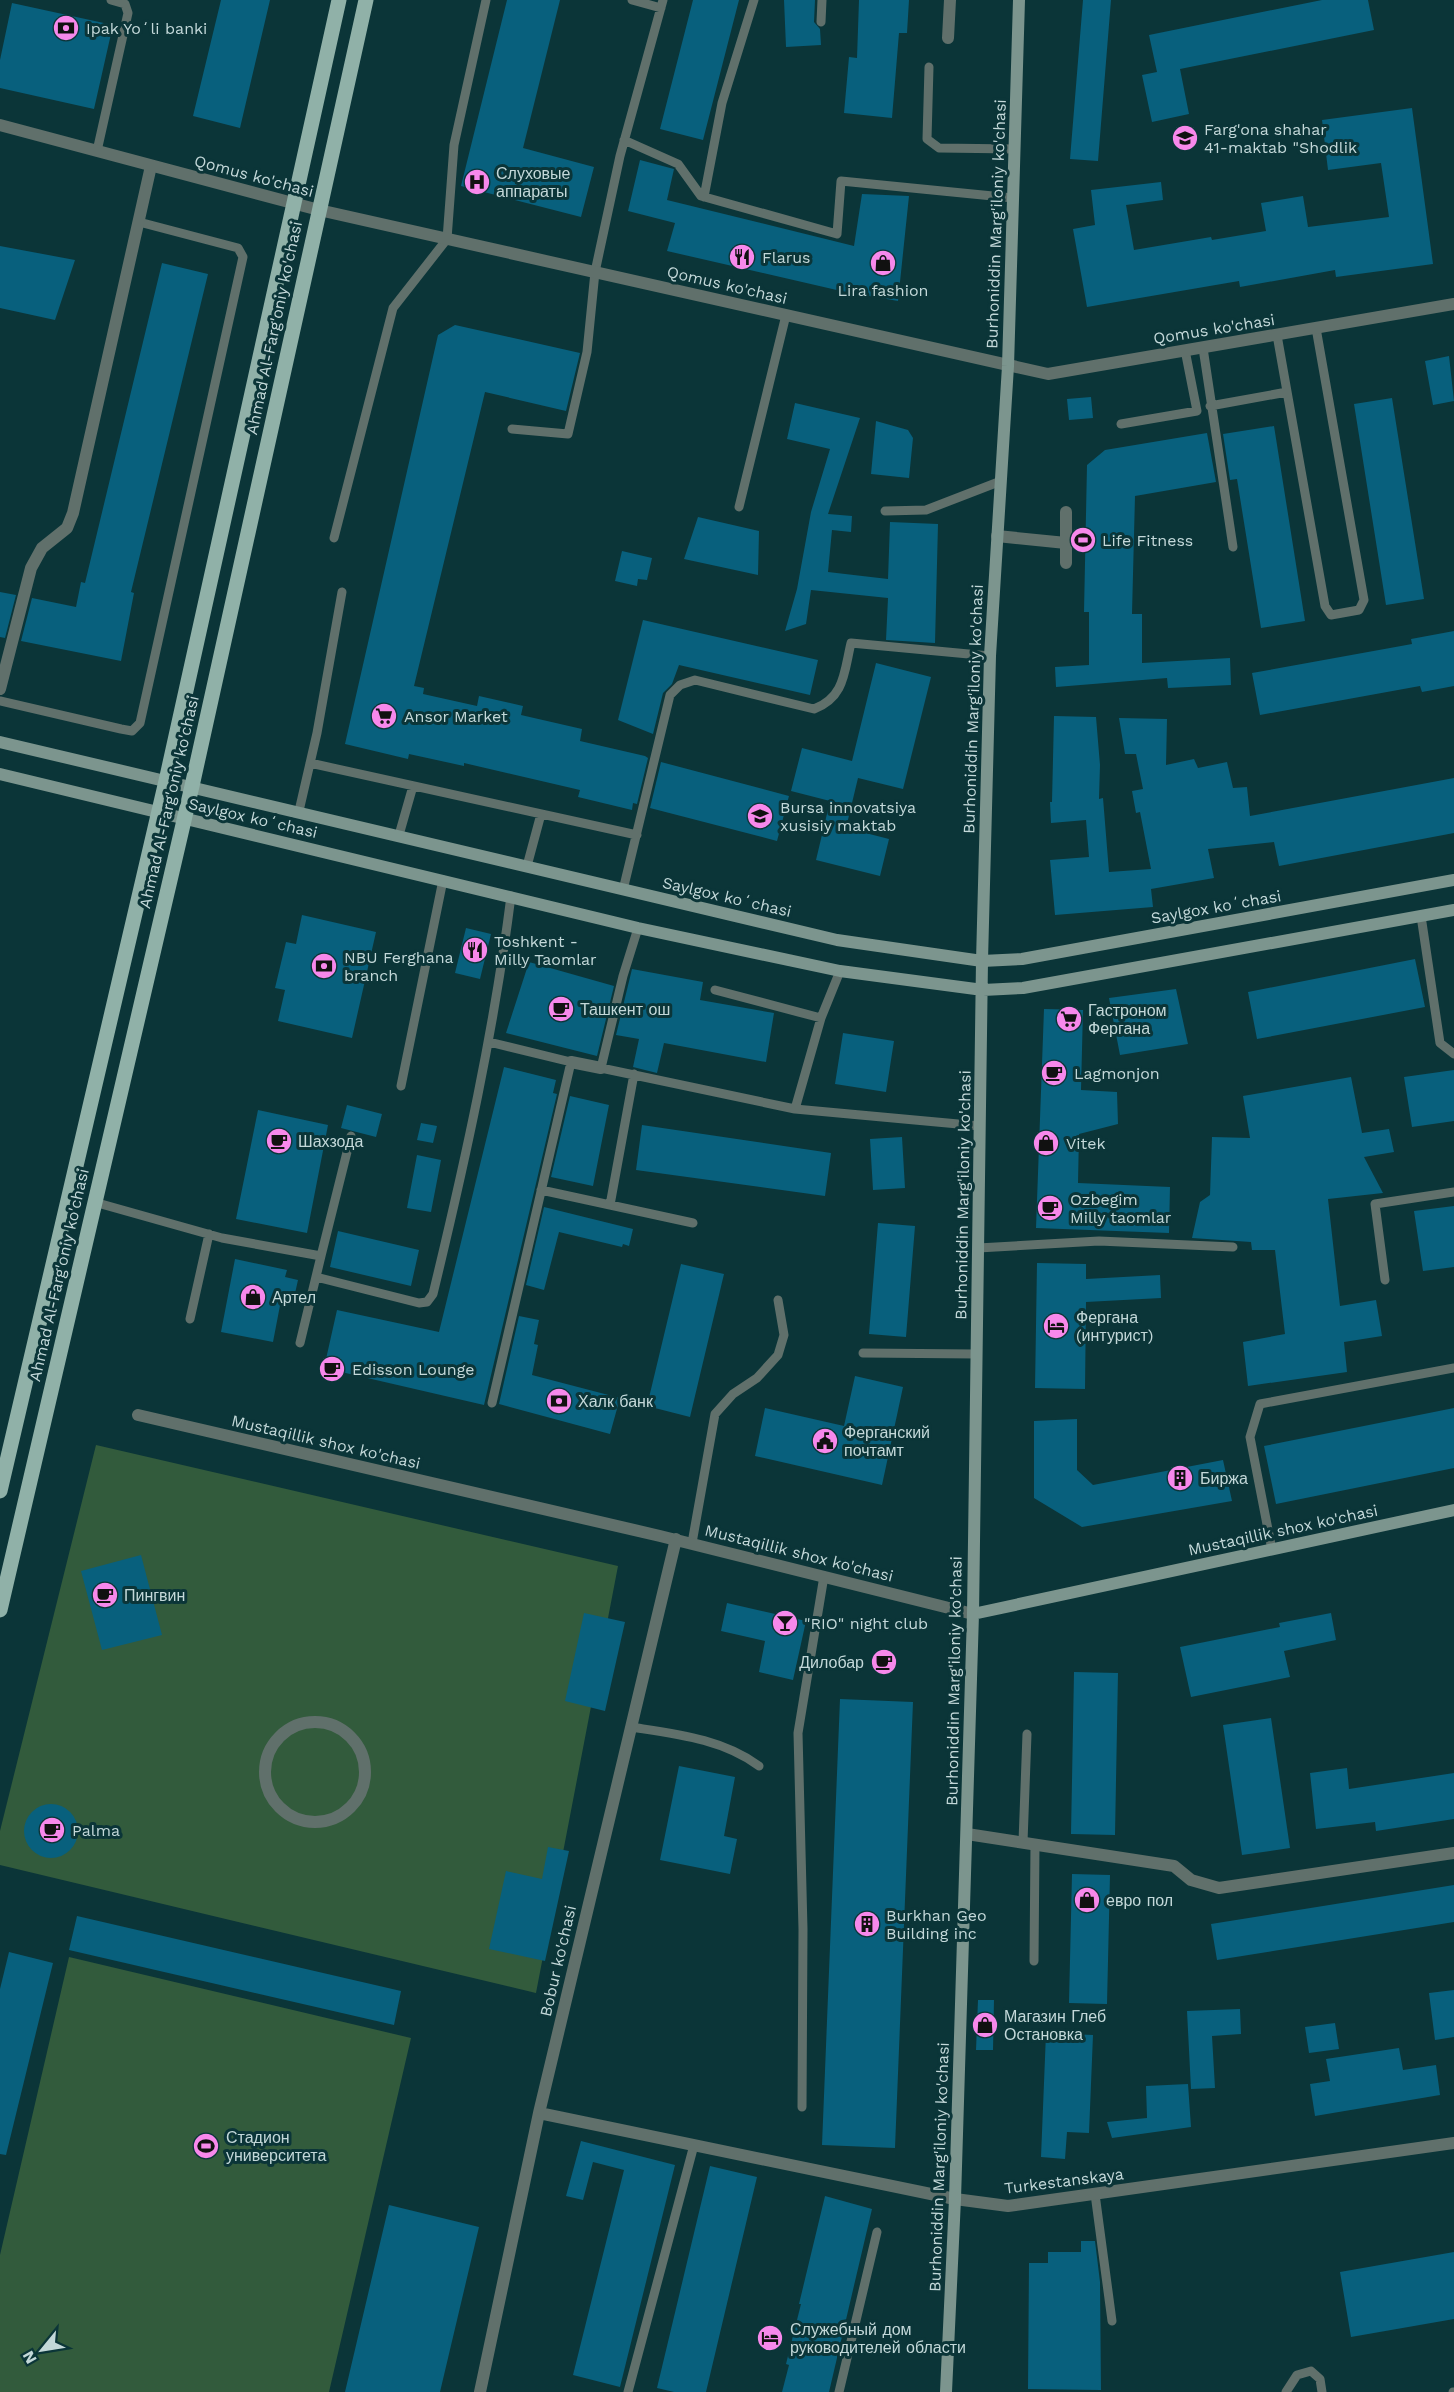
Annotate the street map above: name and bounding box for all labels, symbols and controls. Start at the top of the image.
bank icon: Ipak Yoʻli banki [51,13,81,43]
place label: Ipak Yoʻli banki [86,19,207,38]
street label: Burhoniddin Marg'iloniy ko'chasi [982,99,1010,349]
place label: Farg'ona shahar 41-maktab "Shodlik [1204,120,1357,157]
school or university icon: Farg'ona shahar 41-maktab "Shodlik [1170,123,1200,153]
street label: Qomus ko'chasi [192,151,316,201]
place label: Слуховые аппараты [496,164,571,201]
hospital icon: Слуховые аппараты [462,167,492,197]
street label: Ahmad Al-Farg'oniy ko'chasi [242,219,306,437]
restaurant icon: Flarus [727,242,757,272]
place label: Flarus [762,248,811,267]
shop icon: Lira fashion [868,248,898,278]
street label: Qomus ko'chasi [665,262,789,308]
place label: Lira fashion [838,281,928,300]
street label: Qomus ko'chasi [1152,310,1276,348]
sports icon: Life Fitness [1068,525,1098,555]
place label: Life Fitness [1102,531,1193,550]
street label: Burhoniddin Marg'iloniy ko'chasi [959,584,987,834]
street label: Ahmad Al-Farg'oniy ko'chasi [135,694,203,910]
supermarket icon: Ansor Market [369,701,399,731]
place label: Ansor Market [404,707,508,726]
street label: Saylgox koʻchasi [187,794,319,842]
place label: Bursa innovatsiya xusisiy maktab [780,798,916,835]
school or university icon: Bursa innovatsiya xusisiy maktab [745,801,775,831]
street label: Saylgox koʻchasi [661,873,793,921]
street label: Saylgox koʻchasi [1149,886,1283,928]
place label: Toshkent - Milly Taomlar [494,932,597,969]
restaurant icon: Toshkent - Milly Taomlar [460,935,490,965]
place label: NBU Ferghana branch [344,948,454,985]
bank icon: NBU Ferghana branch [309,951,339,981]
cafe icon: Ташкент ош [546,994,576,1024]
place label: Ташкент ош [580,1000,670,1019]
place label: Гастроном Фергана [1088,1001,1167,1038]
supermarket icon: Гастроном Фергана [1054,1004,1084,1034]
cafe icon: Lagmonjon [1039,1058,1069,1088]
place label: Lagmonjon [1074,1064,1160,1083]
street label: Burhoniddin Marg'iloniy ko'chasi [951,1070,975,1320]
cafe icon: Шахзода [264,1126,294,1156]
shop icon: Vitek [1031,1128,1061,1158]
place label: Шахзода [298,1132,363,1151]
place label: Vitek [1066,1134,1106,1153]
street label: Ahmad Al-Farg'oniy ko'chasi [25,1167,93,1383]
place label: Ozbegim Milly taomlar [1070,1190,1172,1227]
cafe icon: Ozbegim Milly taomlar [1035,1193,1065,1223]
shop icon: Артел [238,1282,268,1312]
place label: Артел [272,1288,316,1307]
place label: Фергана (интурист) [1076,1308,1153,1345]
hotel icon: Фергана (интурист) [1041,1311,1071,1341]
cafe icon: Edisson Lounge [317,1354,347,1384]
place label: Edisson Lounge [352,1360,474,1379]
bank icon: Халк банк [544,1386,574,1416]
place label: Халк банк [578,1392,654,1411]
street label: Mustaqillik shox ko'chasi [230,1411,422,1473]
place label: Ферганский почтамт [844,1423,930,1460]
public building icon: Ферганский почтамт [810,1426,840,1456]
building icon: Биржа [1165,1463,1195,1493]
place label: Биржа [1200,1469,1248,1488]
street label: Mustaqillik shox ko'chasi [1186,1501,1380,1559]
street label: Mustaqillik shox ko'chasi [703,1520,895,1586]
street label: Burhoniddin Marg'iloniy ko'chasi [942,1556,966,1806]
cafe icon: Пингвин [90,1580,120,1610]
place label: Пингвин [124,1586,185,1605]
bar icon: "RIO" night club [770,1608,800,1638]
place label: "RIO" night club [804,1614,928,1633]
cafe icon: Дилобар [869,1647,899,1677]
place label: Дилобар [799,1653,864,1672]
cafe icon: Palma [37,1815,67,1845]
place label: Palma [72,1821,120,1840]
shop icon: евро пол [1072,1885,1102,1915]
place label: евро пол [1106,1891,1173,1910]
street label: Bobur ko'chasi [536,1903,580,2019]
place label: Burkhan Geo Building inc [886,1906,987,1943]
building icon: Burkhan Geo Building inc [852,1909,882,1939]
place label: Магазин Глеб Остановка [1004,2007,1106,2044]
shop icon: Магазин Глеб Остановка [970,2010,1000,2040]
street label: Burhoniddin Marg'iloniy ko'chasi [925,2042,953,2292]
place label: Стадион университета [226,2128,326,2165]
sports icon: Стадион университета [191,2131,221,2161]
street label: Turkestanskaya [1003,2164,1125,2198]
north arrow [12,2320,72,2380]
place label: Служебный дом руководителей области [790,2320,966,2357]
hotel icon: Служебный дом руководителей области [755,2323,785,2353]
text: N [18,2347,41,2367]

